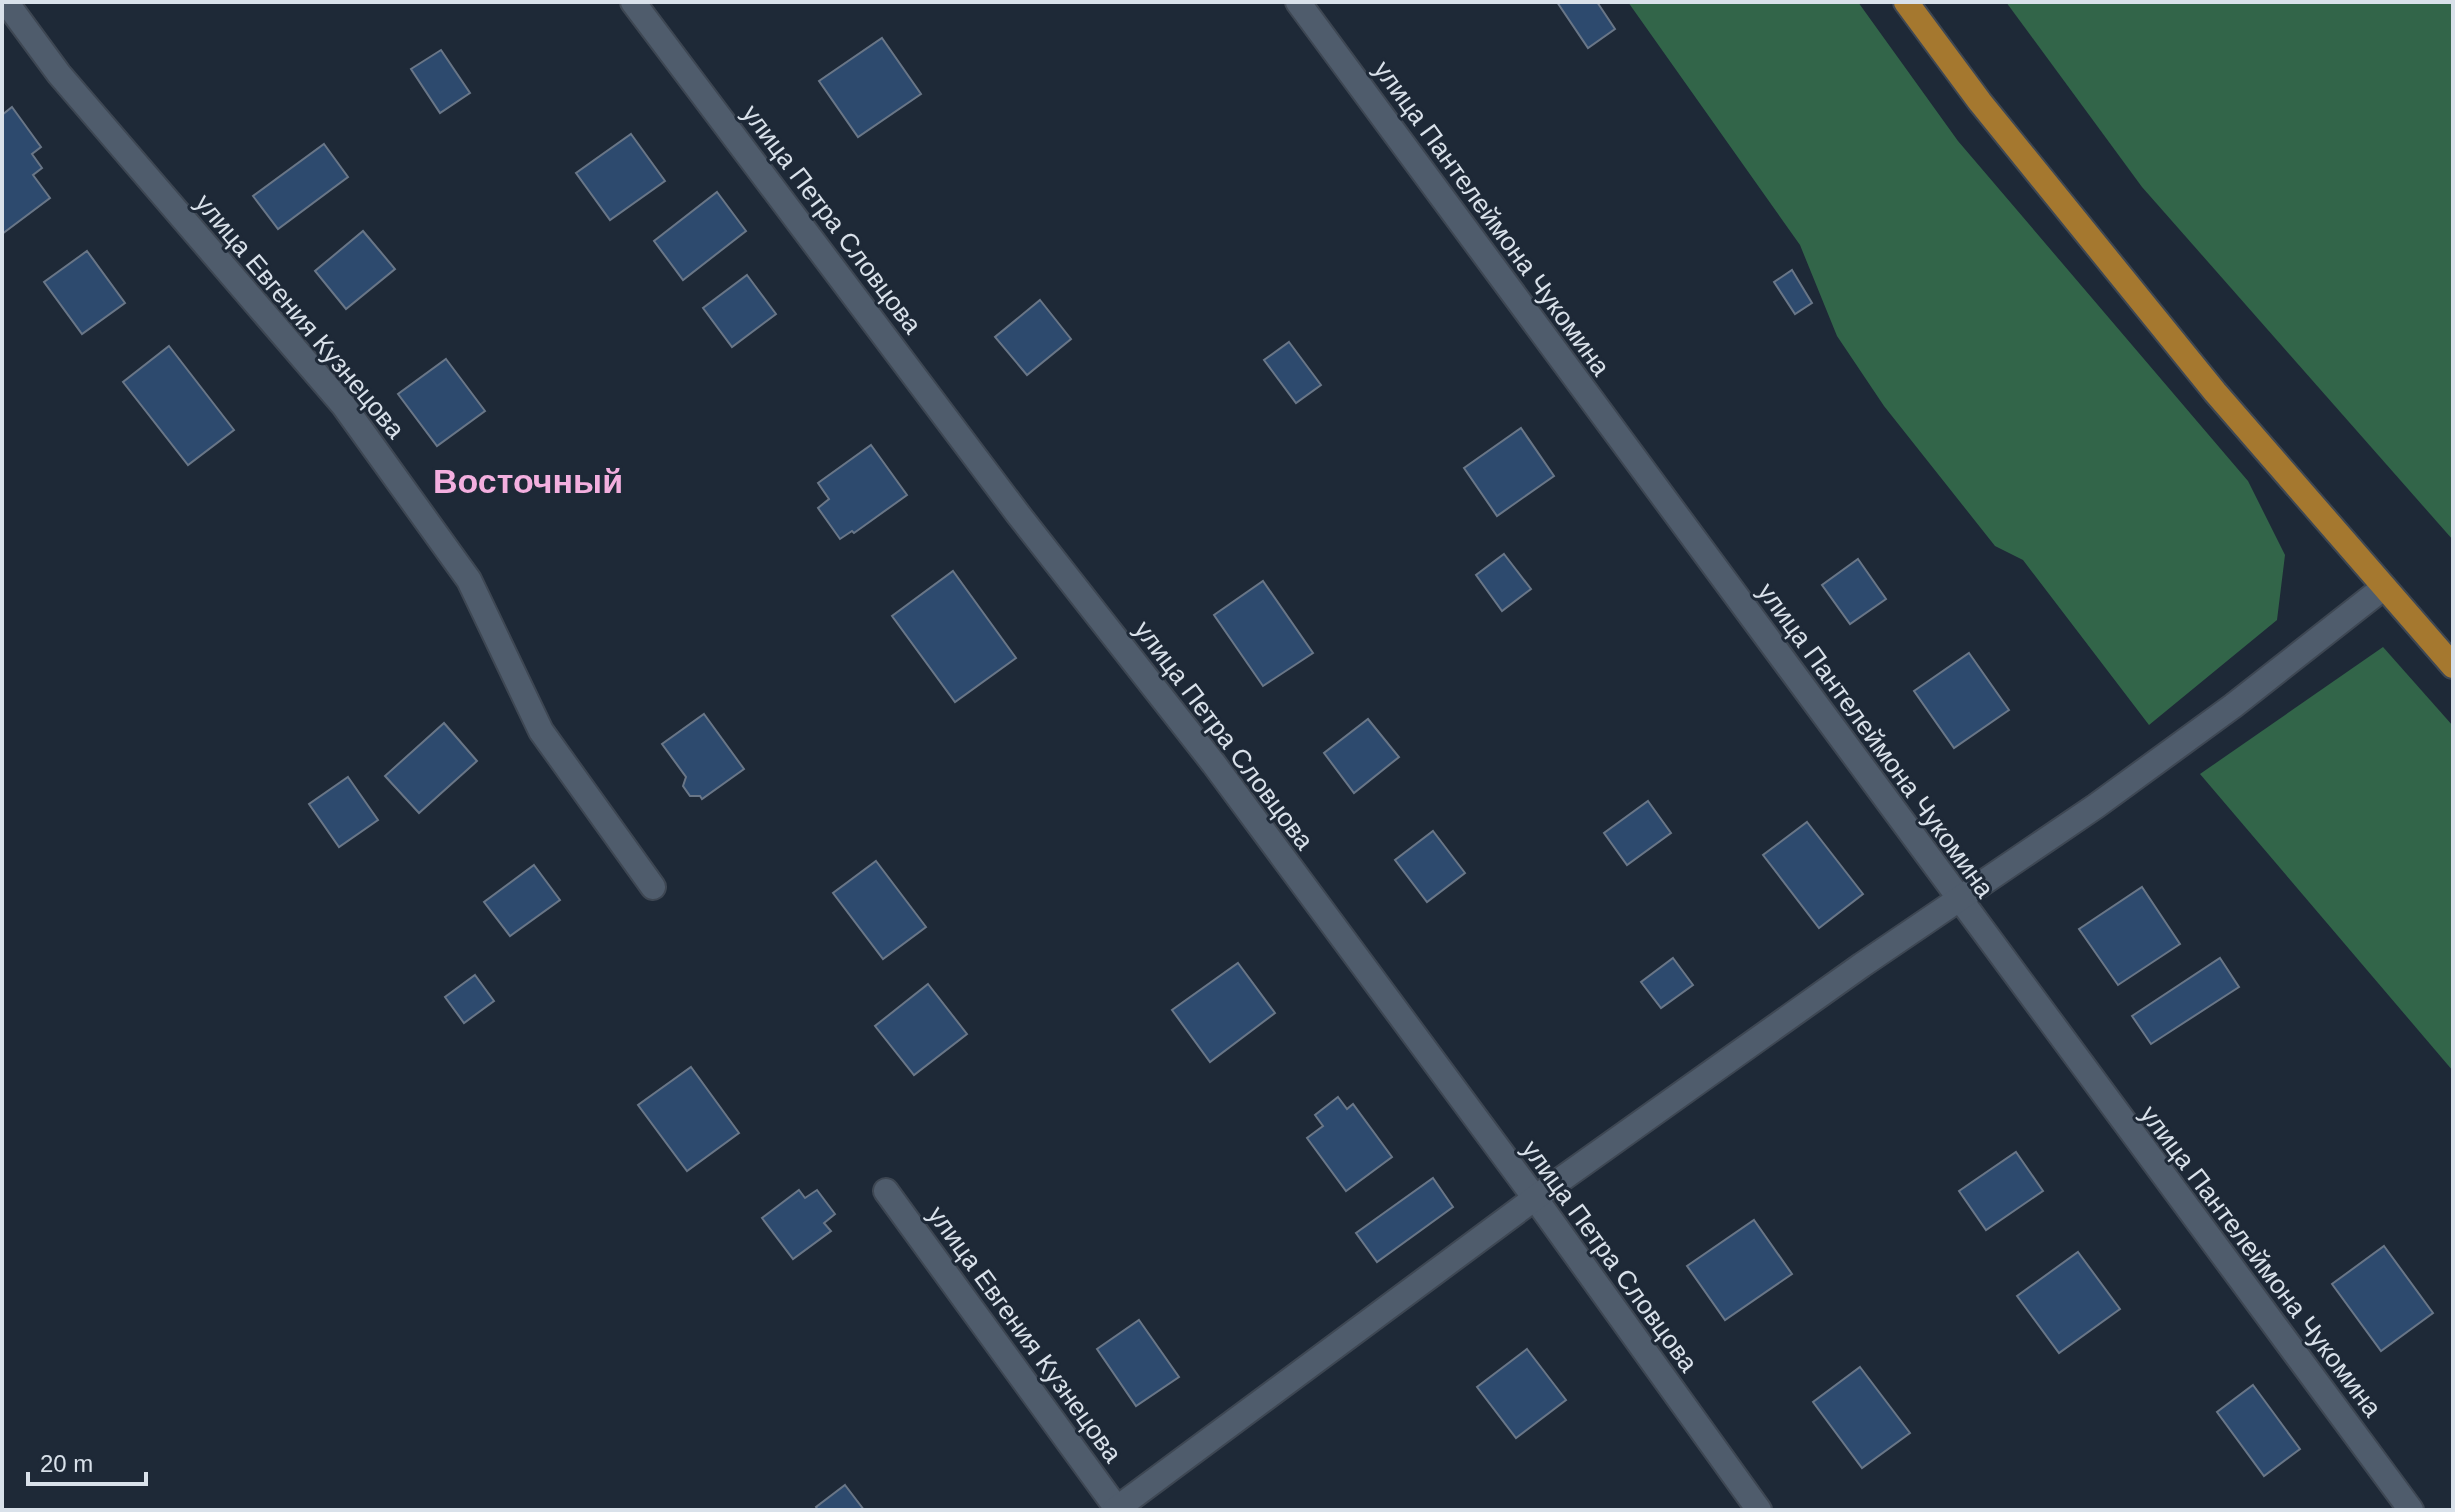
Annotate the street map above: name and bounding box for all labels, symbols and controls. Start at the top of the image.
street label: улица Пантелеймона Чукомина [1368,55,1617,382]
street label: улица Петра Словцова [736,99,928,340]
street label: улица Евгения Кузнецова [189,188,411,445]
district label: Восточный [433,462,623,500]
street label: улица Пантелеймона Чукомина [1752,577,2001,904]
street label: улица Петра Словцова [1128,615,1320,856]
street label: улица Пантелеймона Чукомина [2134,1100,2388,1423]
street label: улица Петра Словцова [1516,1134,1704,1378]
street label: улица Евгения Кузнецова [922,1200,1128,1468]
scale bar [28,1436,146,1486]
text: 20 m [40,1450,93,1477]

